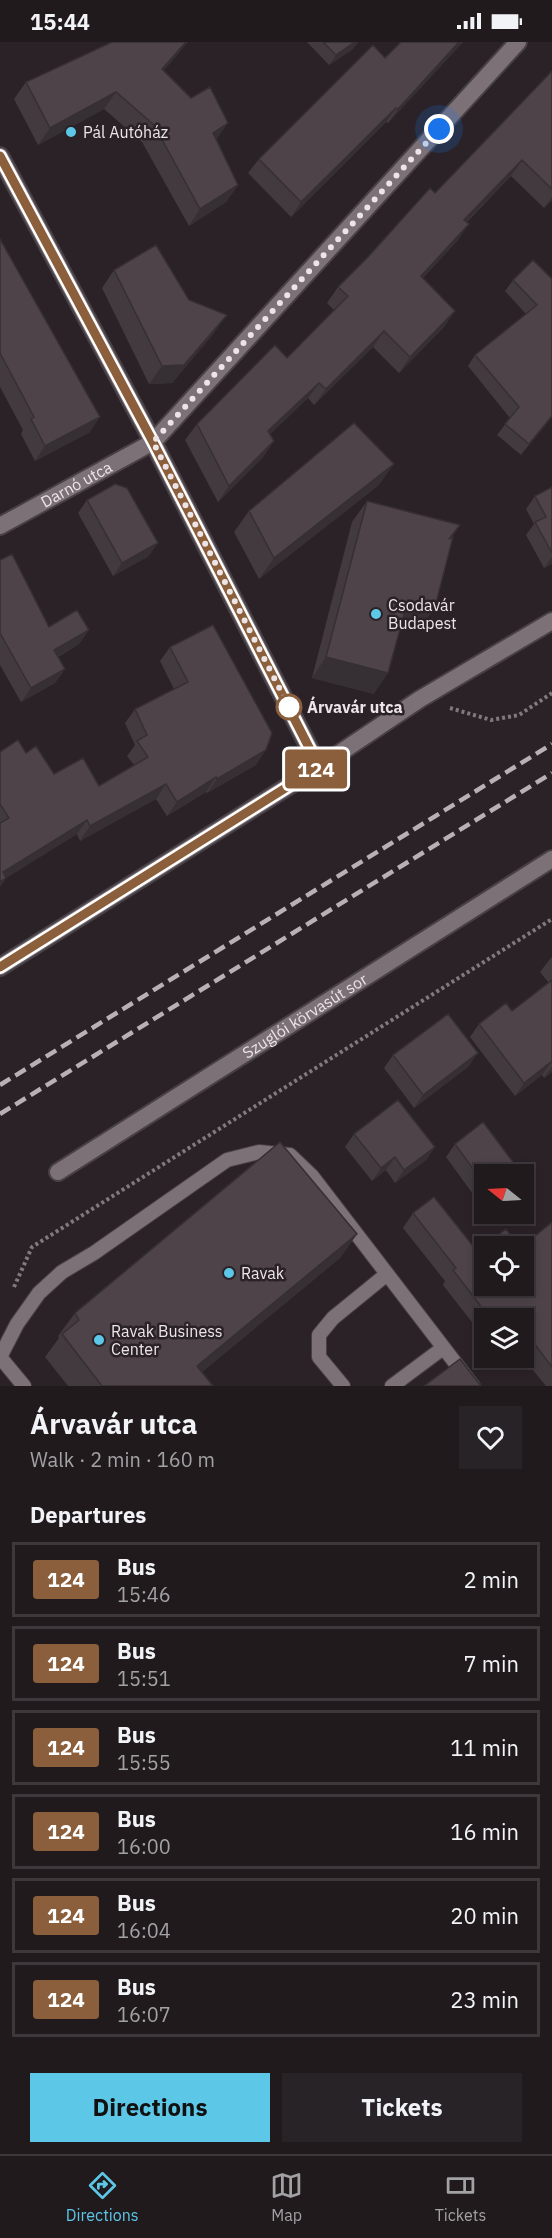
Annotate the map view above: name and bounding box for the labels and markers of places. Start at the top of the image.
place label: Pál Autóház [83,122,168,142]
marker: Pál Autóház [64,125,78,139]
place label: Csodavár Budapest [388,595,457,633]
marker: Csodavár Budapest [369,607,383,621]
marker: Árvavár utca [276,694,302,720]
place label: Árvavár utca [307,696,403,717]
place label: Ravak [241,1263,285,1283]
marker: Ravak [222,1266,236,1280]
place label: Ravak Business Center [111,1321,223,1359]
marker: Ravak Business Center [92,1333,106,1347]

